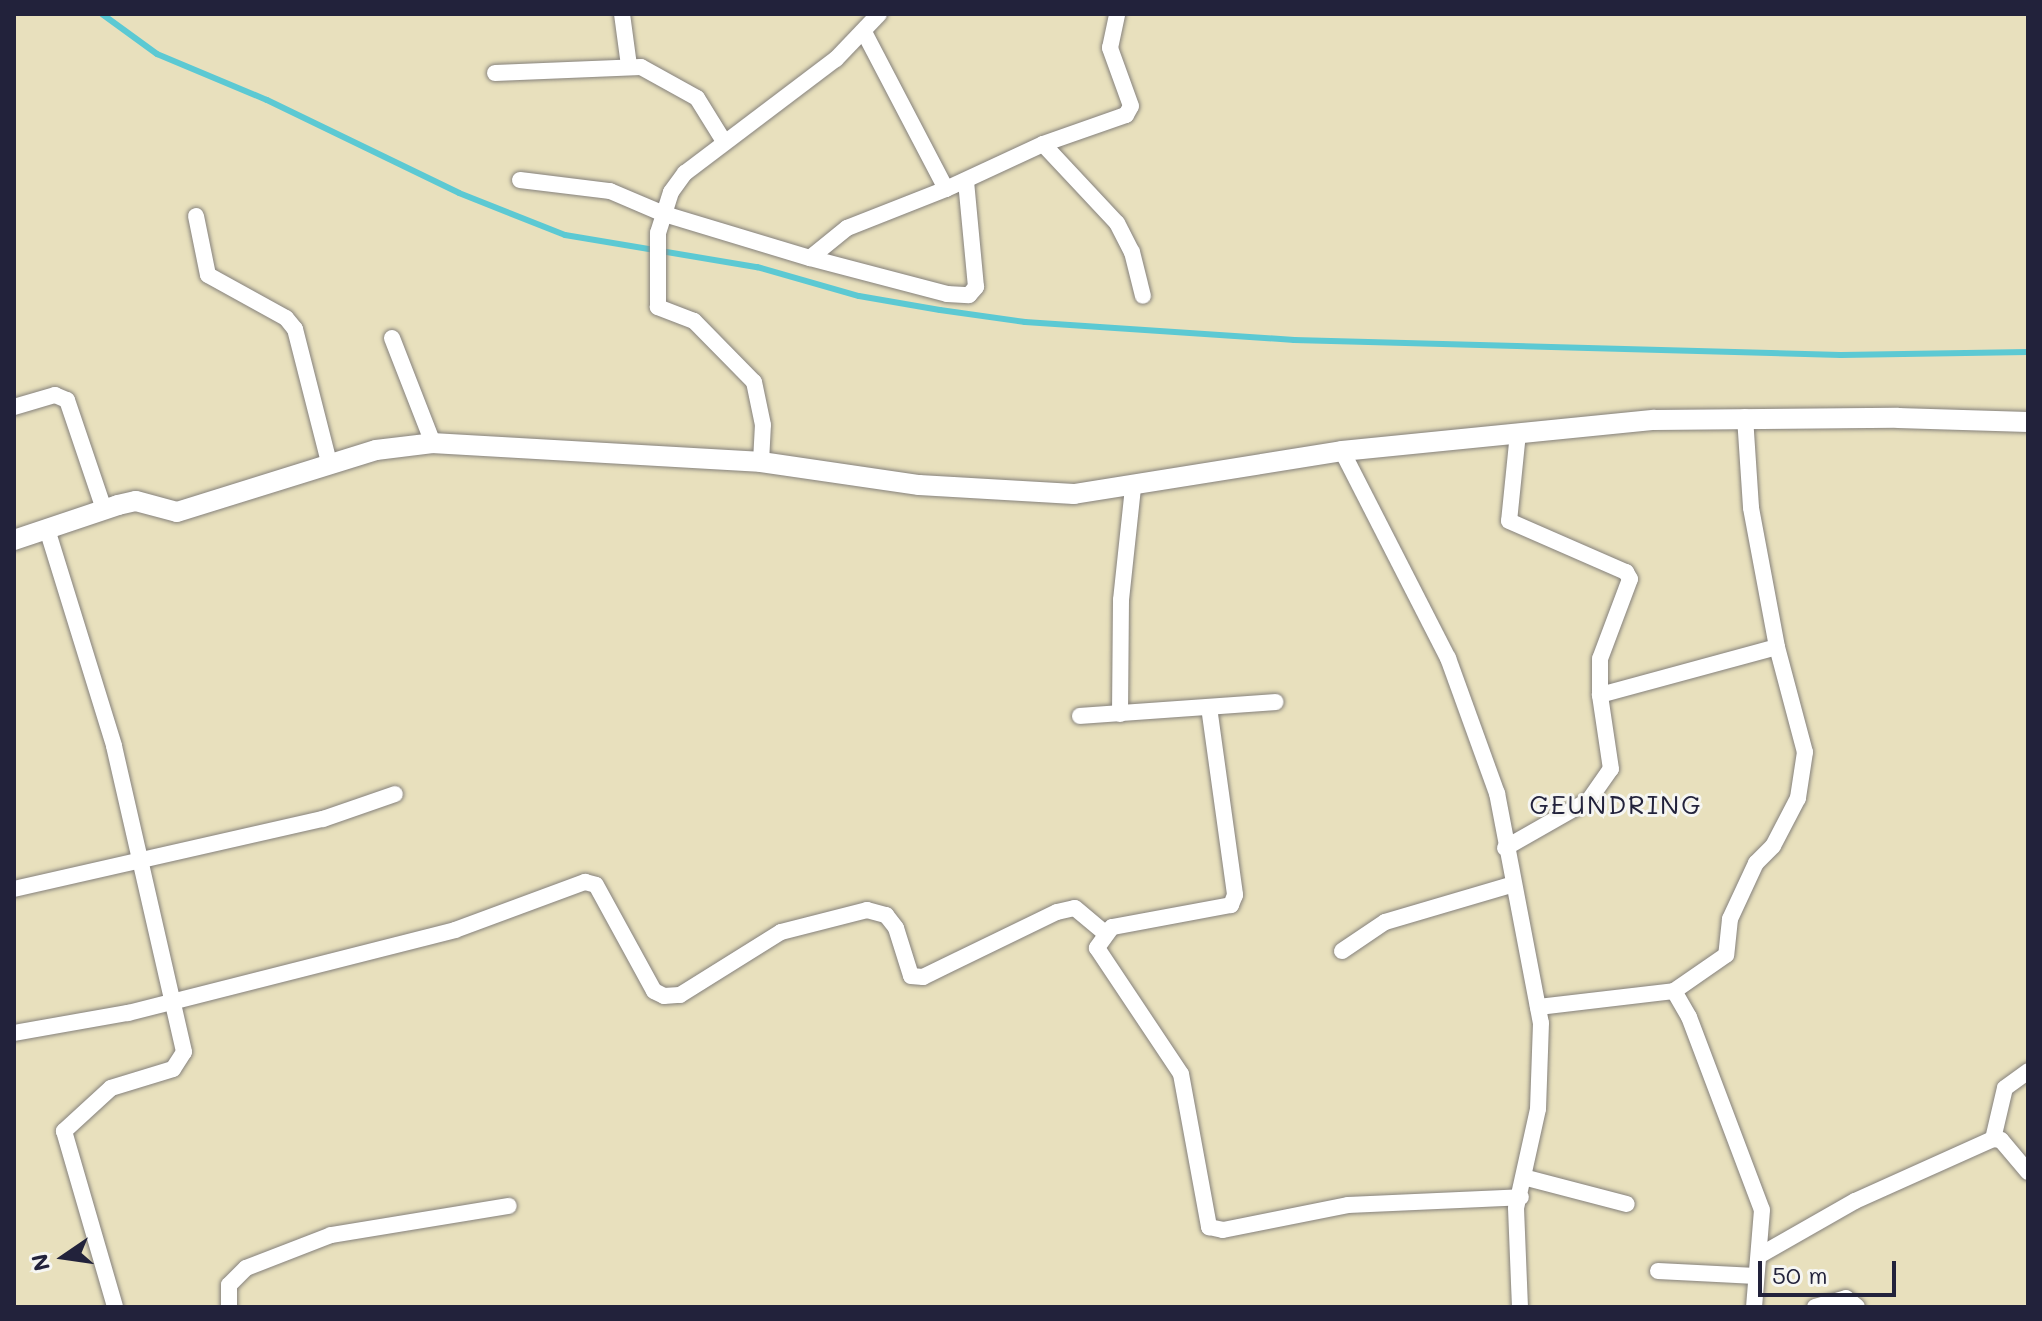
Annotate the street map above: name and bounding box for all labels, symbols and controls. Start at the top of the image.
district label: GEUNDRING [1529,789,1703,821]
north arrow [24,1217,104,1297]
scale bar [1762,1245,1900,1295]
text: N [24,1251,56,1274]
text: 50 m [1772,1259,1828,1290]

